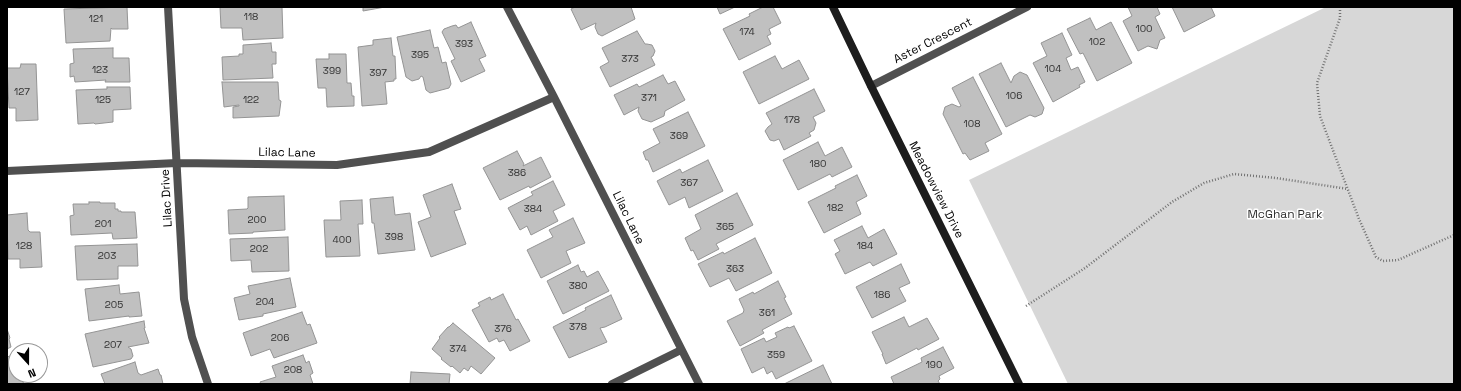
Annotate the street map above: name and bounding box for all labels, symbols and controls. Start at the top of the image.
house number: 118 [244,11,258,23]
house number: 121 [89,13,103,25]
street label: Aster Crescent [891,15,975,67]
house number: 100 [1136,23,1152,35]
house number: 174 [739,26,755,38]
house number: 102 [1089,36,1105,48]
house number: 393 [455,38,473,50]
house number: 395 [411,49,429,61]
house number: 373 [621,53,639,65]
house number: 104 [1045,63,1061,75]
house number: 123 [92,64,108,76]
house number: 399 [323,65,341,77]
house number: 397 [369,67,387,79]
house number: 127 [14,86,30,98]
house number: 106 [1006,90,1022,102]
house number: 371 [641,92,657,104]
house number: 125 [95,94,111,106]
house number: 122 [243,94,259,106]
house number: 178 [784,114,800,126]
house number: 108 [964,118,980,130]
house number: 369 [670,130,688,142]
street label: Meadowview Drive [905,139,967,241]
street label: Lilac Lane [258,145,316,161]
house number: 180 [810,158,826,170]
house number: 386 [508,167,526,179]
street label: Lilac Drive [158,169,176,227]
house number: 367 [680,177,698,189]
street label: Lilac Lane [609,189,647,247]
house number: 182 [827,202,843,214]
house number: 384 [524,203,542,215]
park label: McGhan Park [1247,208,1323,222]
house number: 200 [248,214,266,226]
house number: 201 [95,218,111,230]
house number: 365 [716,221,734,233]
house number: 398 [385,231,403,243]
house number: 400 [332,234,352,246]
house number: 128 [16,240,32,252]
house number: 184 [857,240,873,252]
house number: 202 [250,243,268,255]
house number: 203 [98,250,116,262]
house number: 363 [726,263,744,275]
house number: 380 [569,280,587,292]
house number: 186 [874,289,890,301]
house number: 204 [256,296,274,308]
house number: 205 [105,299,123,311]
house number: 361 [759,307,775,319]
house number: 378 [569,321,587,333]
house number: 376 [494,323,512,335]
house number: 206 [271,332,289,344]
house number: 207 [104,339,122,351]
north arrow [8,343,48,383]
house number: 374 [449,343,467,355]
house number: 359 [767,349,785,361]
house number: 190 [926,359,942,371]
house number: 208 [284,364,302,376]
text: N [26,365,38,381]

